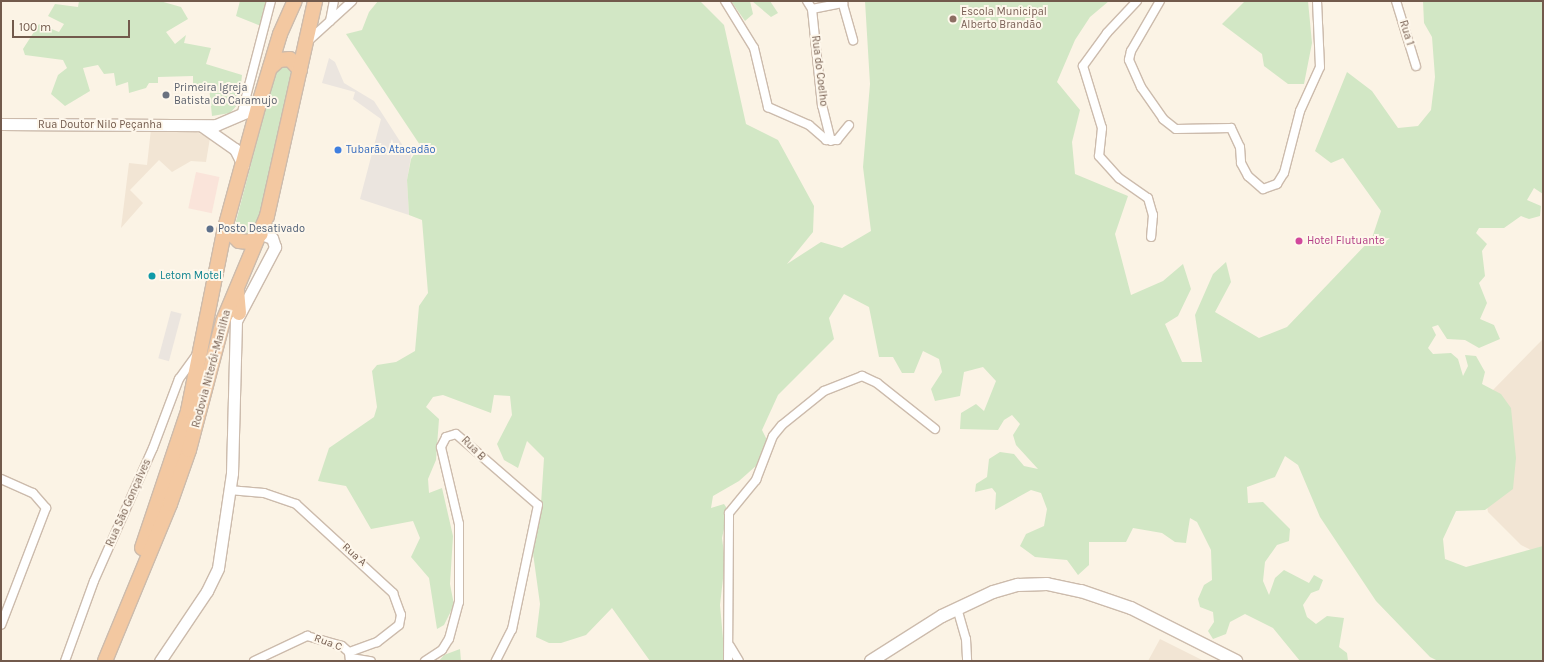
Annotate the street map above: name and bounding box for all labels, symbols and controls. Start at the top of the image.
place label: Escola Municipal Alberto Brandão [961,6,1047,32]
scale bar [14,12,132,38]
marker: Escola Municipal Alberto Brandão [948,14,958,24]
street label: Rua 1 [1396,19,1416,47]
text: 100 m [19,20,51,34]
street label: Rua do Coelho [808,35,830,107]
place label: Primeira Igreja Batista do Caramujo [174,82,277,108]
marker: Primeira Igreja Batista do Caramujo [161,90,171,100]
street label: Rua Doutor Nilo Peçanha [38,118,162,132]
place label: Tubarão Atacadão [346,143,435,157]
marker: Tubarão Atacadão [333,145,343,155]
place label: Posto Desativado [218,222,305,236]
marker: Posto Desativado [205,224,215,234]
place label: Hotel Flutuante [1307,234,1385,248]
marker: Hotel Flutuante [1294,236,1304,246]
place label: Letom Motel [160,269,222,283]
marker: Letom Motel [147,271,157,281]
street label: Rodovia Niterói-Manilha [190,309,234,429]
street label: Rua B [458,434,488,464]
street label: Rua São Gonçalves [104,457,154,549]
street label: Rua A [339,541,369,569]
street label: Rua C [312,632,344,654]

